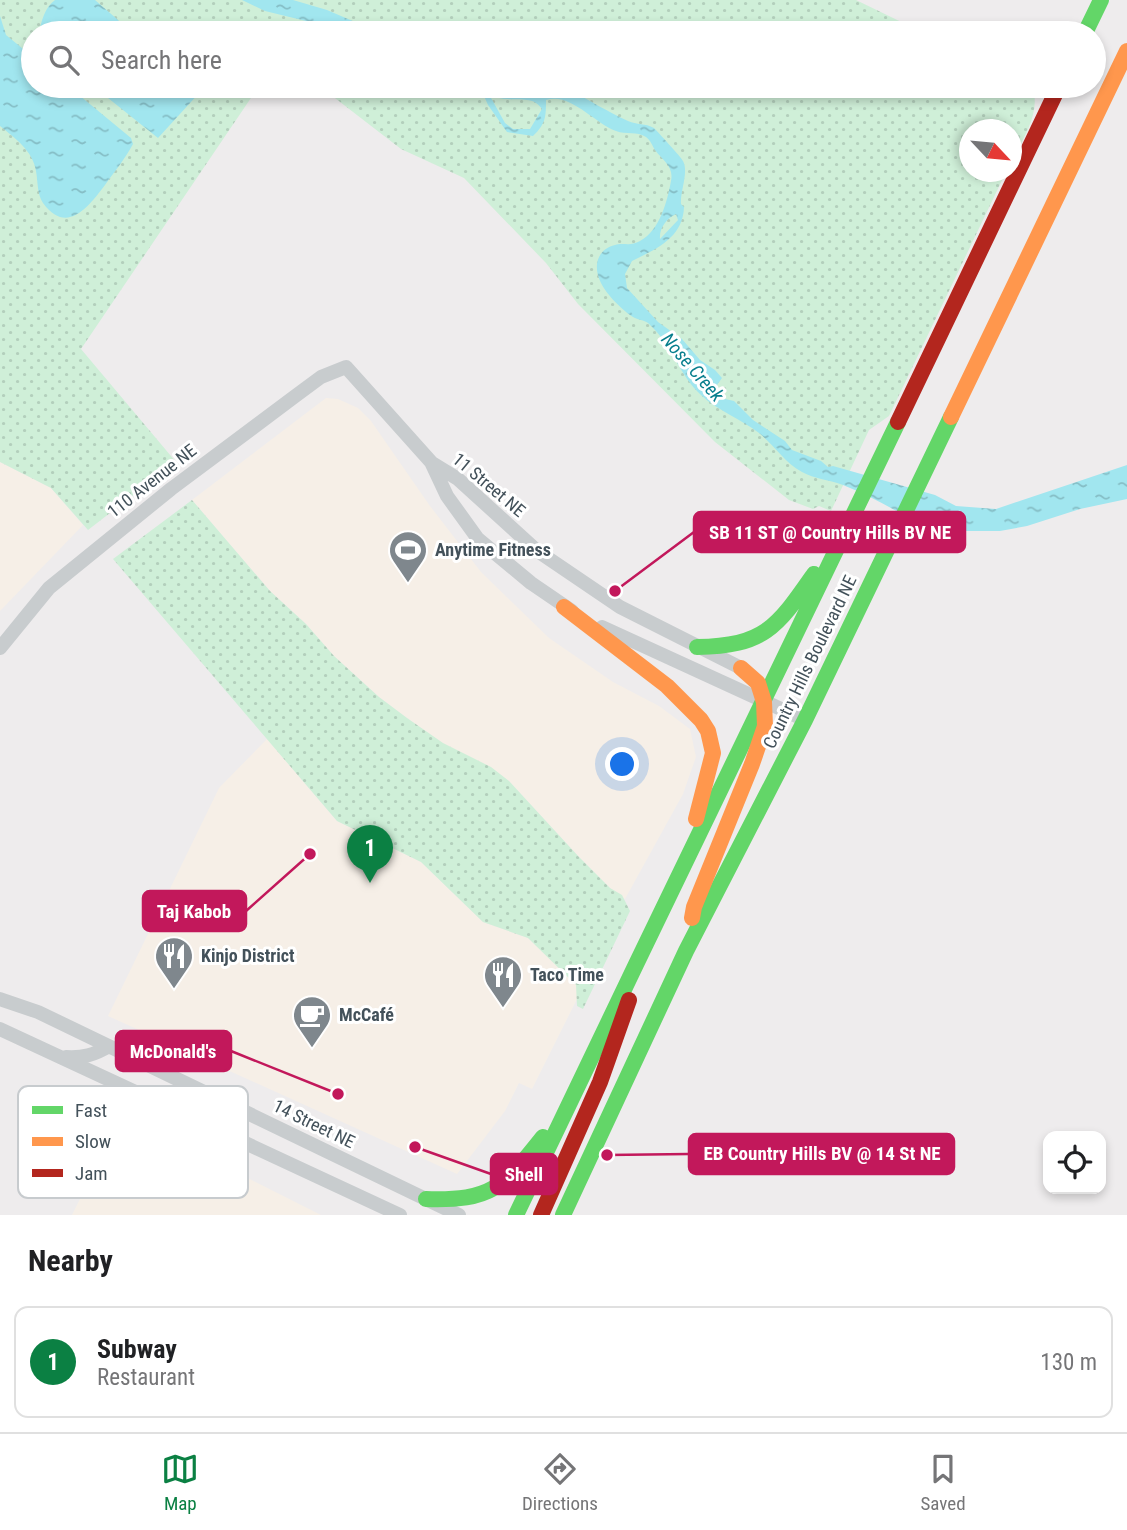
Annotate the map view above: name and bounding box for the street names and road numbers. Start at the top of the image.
street label: 110 Avenue NE [103,439,200,522]
street label: 11 Street NE [449,448,530,521]
street label: Country Hills Boulevard NE [759,572,861,752]
street label: 14 Street NE [270,1095,359,1152]

